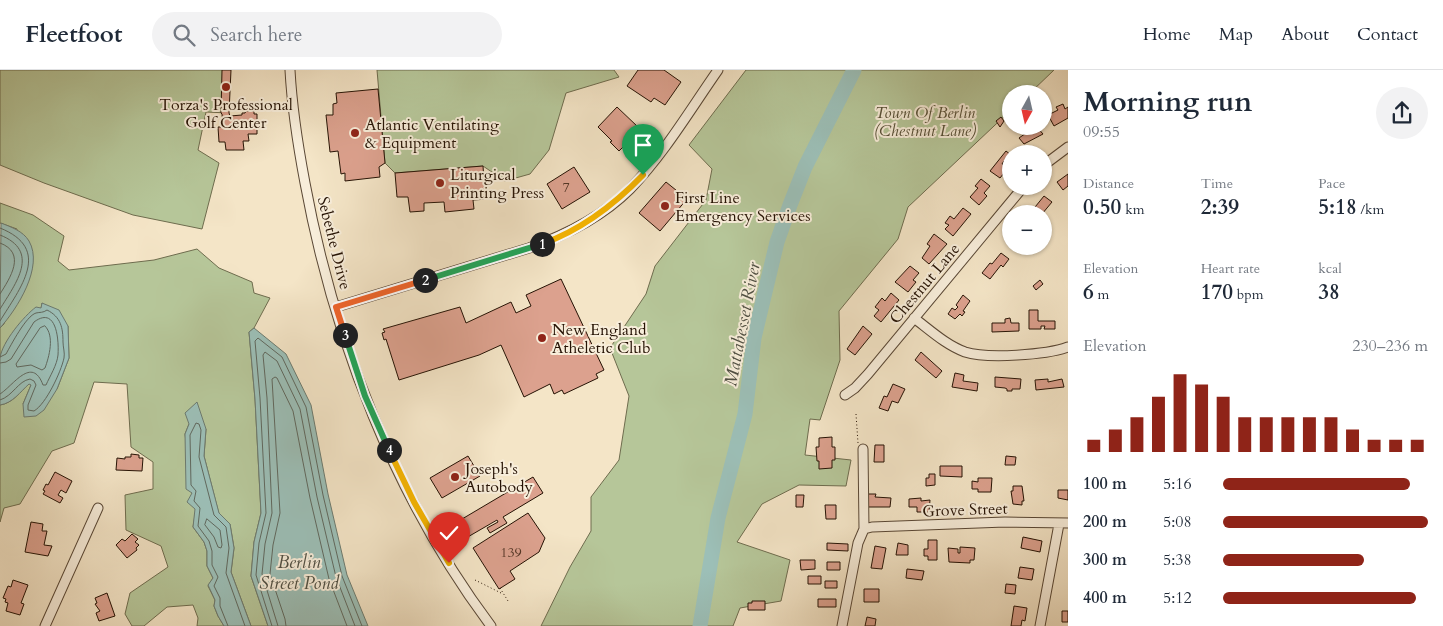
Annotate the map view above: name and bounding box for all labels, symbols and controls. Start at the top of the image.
search box [152,12,502,57]
text: Fleetfoot [25,18,122,51]
icon: search [170,21,198,49]
text: Search here [210,22,302,48]
text: Home [1143,22,1191,47]
text: Map [1219,22,1253,47]
text: About [1281,22,1329,47]
text: Contact [1357,22,1418,47]
marker: Torza's Professional Golf Center [220,81,232,93]
text: Morning run [1083,83,1252,121]
north arrow [1002,85,1052,135]
map controls [1002,85,1052,255]
button: share [1376,87,1428,139]
place label: Torza's Professional Golf Center [159,94,293,134]
park label: Town Of Berlin (Chestnut Lane) [874,102,976,142]
place label: Atlantic Ventilating & Equipment [365,114,499,154]
text: 09:55 [1083,121,1120,143]
pin [622,124,664,175]
marker: Atlantic Ventilating & Equipment [349,127,361,139]
icon: arrive [629,131,657,159]
button: + [1002,145,1052,195]
place label: Liturgical Printing Press [450,164,544,204]
text: Distance [1083,174,1134,193]
text: Time [1201,174,1233,193]
text: Pace [1318,174,1345,193]
marker: Liturgical Printing Press [434,177,446,189]
house number: 7 [562,178,570,197]
place label: First Line Emergency Services [675,187,811,227]
text: 0.50 [1083,193,1121,222]
text: 2:39 [1201,193,1239,222]
text: 5:18 [1318,193,1357,222]
street label: Sebethe Drive [312,194,356,292]
marker: First Line Emergency Services [659,200,671,212]
text: km [1121,200,1144,219]
text: /km [1357,200,1384,219]
button: − [1002,205,1052,255]
pin: 1 [530,232,554,256]
text: 1 [539,235,546,254]
street label: Chestnut Lane [885,239,965,329]
water label: Mattabesset River [718,259,767,388]
text: Elevation [1083,259,1139,278]
text: Heart rate [1201,259,1260,278]
text: kcal [1318,259,1342,278]
pin: 2 [412,268,438,292]
text: 2 [422,271,429,290]
text: 6 [1083,278,1094,307]
text: 170 [1201,278,1233,307]
text: 38 [1318,278,1340,307]
text: m [1094,285,1109,304]
text: bpm [1233,285,1264,304]
place label: New England Atheletic Club [552,319,651,359]
pin: 3 [332,322,358,348]
text: 3 [342,326,349,345]
marker: New England Atheletic Club [536,332,548,344]
text: Elevation [1083,335,1147,357]
text: 230–236 m [1352,335,1428,357]
pin: 4 [376,438,402,462]
text: 4 [386,441,393,460]
place label: Joseph's Autobody [463,458,534,498]
marker: Joseph's Autobody [449,471,461,483]
text: 100 m [1083,473,1127,495]
text: 5:16 [1163,473,1192,495]
street label: Grove Street [922,498,1008,522]
text: 200 m [1083,511,1127,533]
text: 5:08 [1163,511,1192,533]
pin [428,512,470,563]
icon: check [435,519,463,547]
house number: 139 [500,543,522,562]
text: 300 m [1083,549,1127,571]
text: 5:38 [1163,549,1192,571]
water label: Berlin Street Pond [259,550,340,596]
text: 400 m [1083,587,1127,609]
text: 5:12 [1163,587,1192,609]

